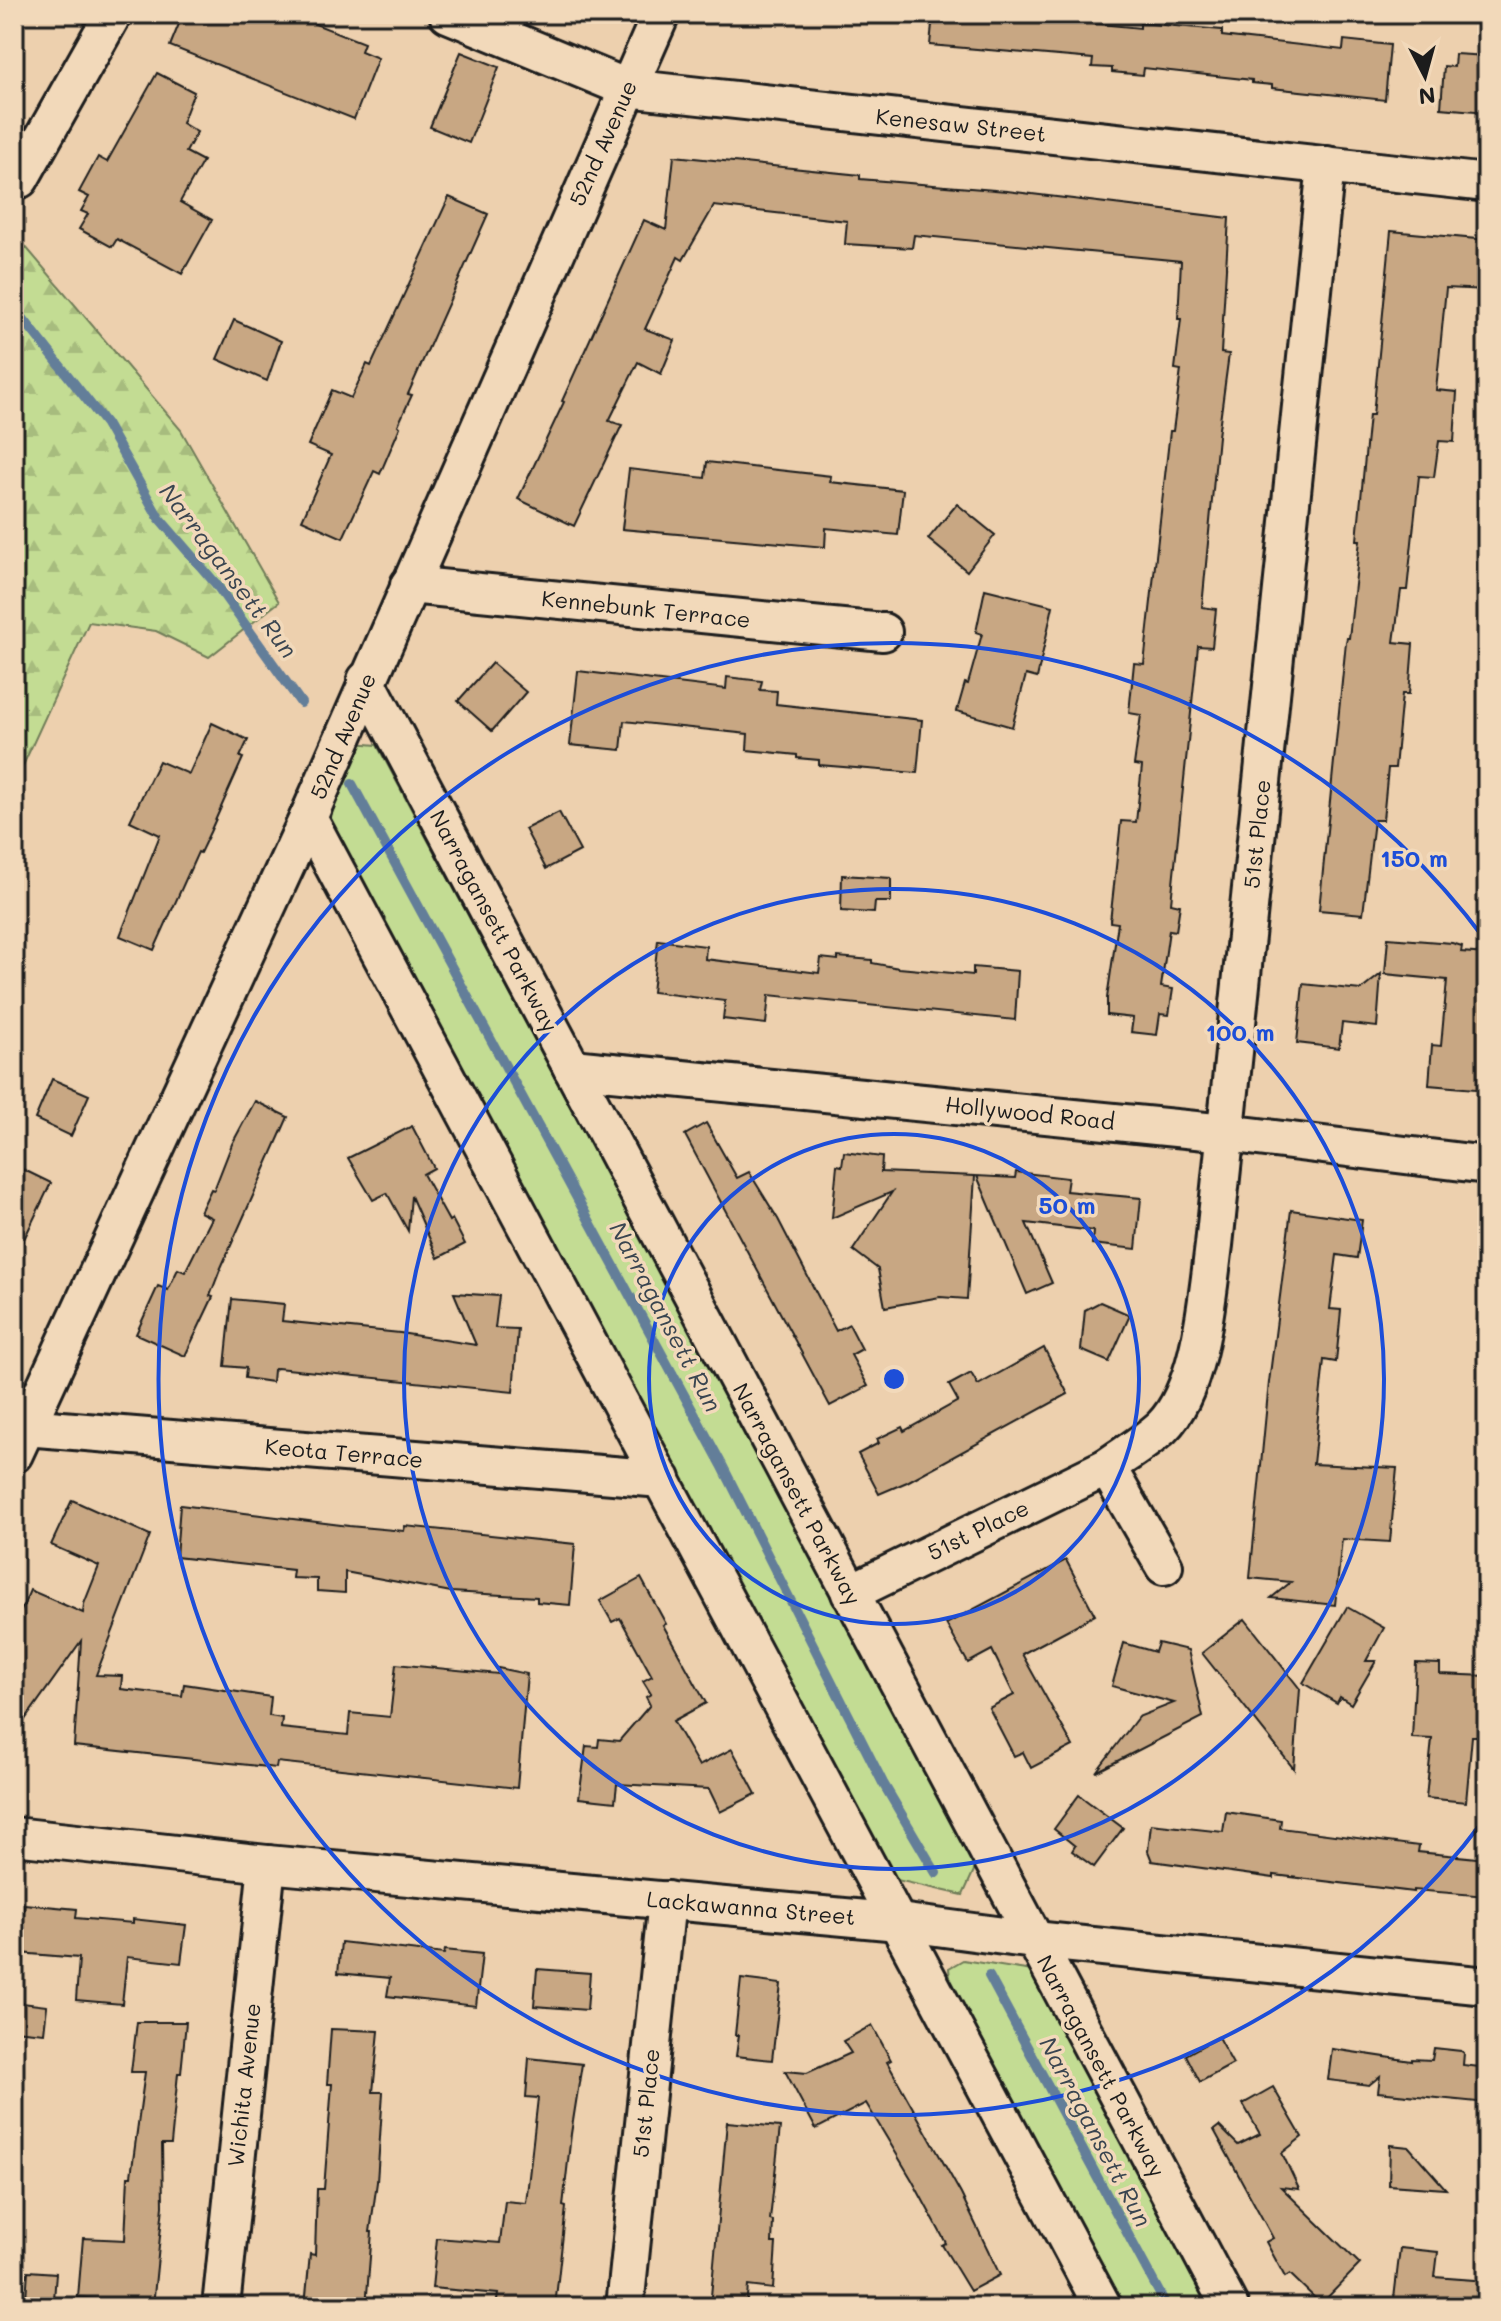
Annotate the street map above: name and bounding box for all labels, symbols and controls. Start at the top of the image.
north arrow [1385,36,1465,116]
street label: 52nd Avenue [562,76,643,210]
text: N [1417,81,1437,112]
street label: Kenesaw Street [874,101,1048,148]
water label: Narragansett Run [153,477,305,664]
street label: Kennebunk Terrace [540,583,752,634]
street label: 52nd Avenue [303,668,382,803]
street label: 51st Place [1236,778,1277,890]
street label: Narragansett Parkway [424,805,565,1037]
text: 150 m [1380,842,1448,873]
text: 100 m [1205,1016,1275,1047]
street label: Hollywood Road [944,1089,1116,1136]
text: 50 m [1038,1189,1096,1220]
water label: Narragansett Run [603,1216,730,1417]
centre of rings [880,1365,908,1393]
street label: Narragansett Parkway [727,1378,868,1610]
street label: Keota Terrace [264,1431,424,1474]
street label: 51st Place [922,1493,1033,1567]
street label: Lackawanna Street [645,1884,857,1931]
street label: Narragansett Parkway [1031,1950,1172,2182]
street label: Wichita Avenue [220,2002,267,2168]
water label: Narragansett Run [1033,2031,1160,2232]
street label: 51st Place [625,2047,666,2159]

